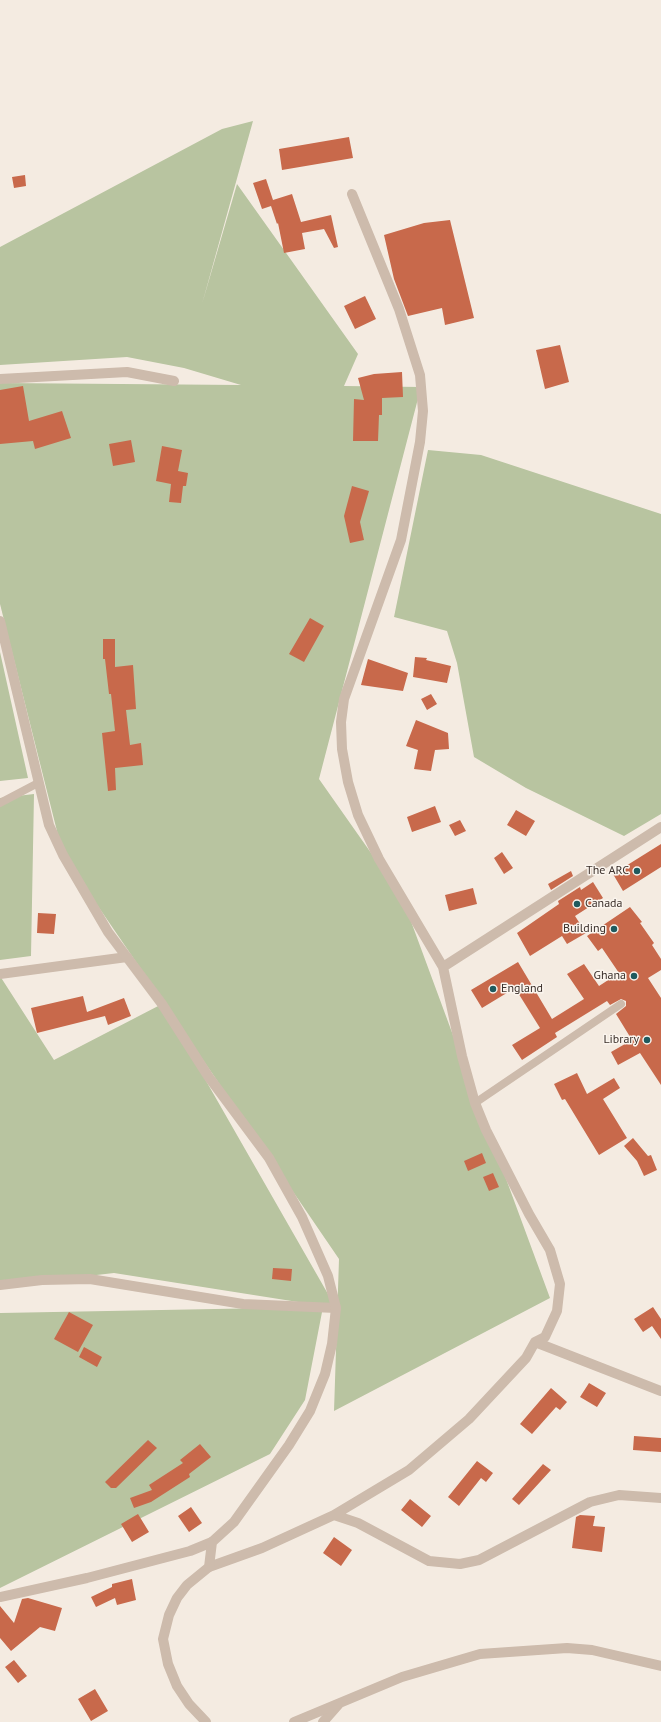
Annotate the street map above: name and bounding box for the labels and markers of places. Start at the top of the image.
place label: The ARC [586,864,629,878]
marker: The ARC [632,866,642,876]
place label: Canada [585,897,623,911]
marker: Canada [572,899,582,909]
place label: Building [563,922,606,936]
marker: Building [609,924,619,934]
place label: Ghana [594,969,626,983]
marker: Ghana [629,971,639,981]
place label: England [501,982,543,996]
marker: England [488,984,498,994]
place label: Library [603,1033,639,1047]
marker: Library [642,1035,652,1045]

